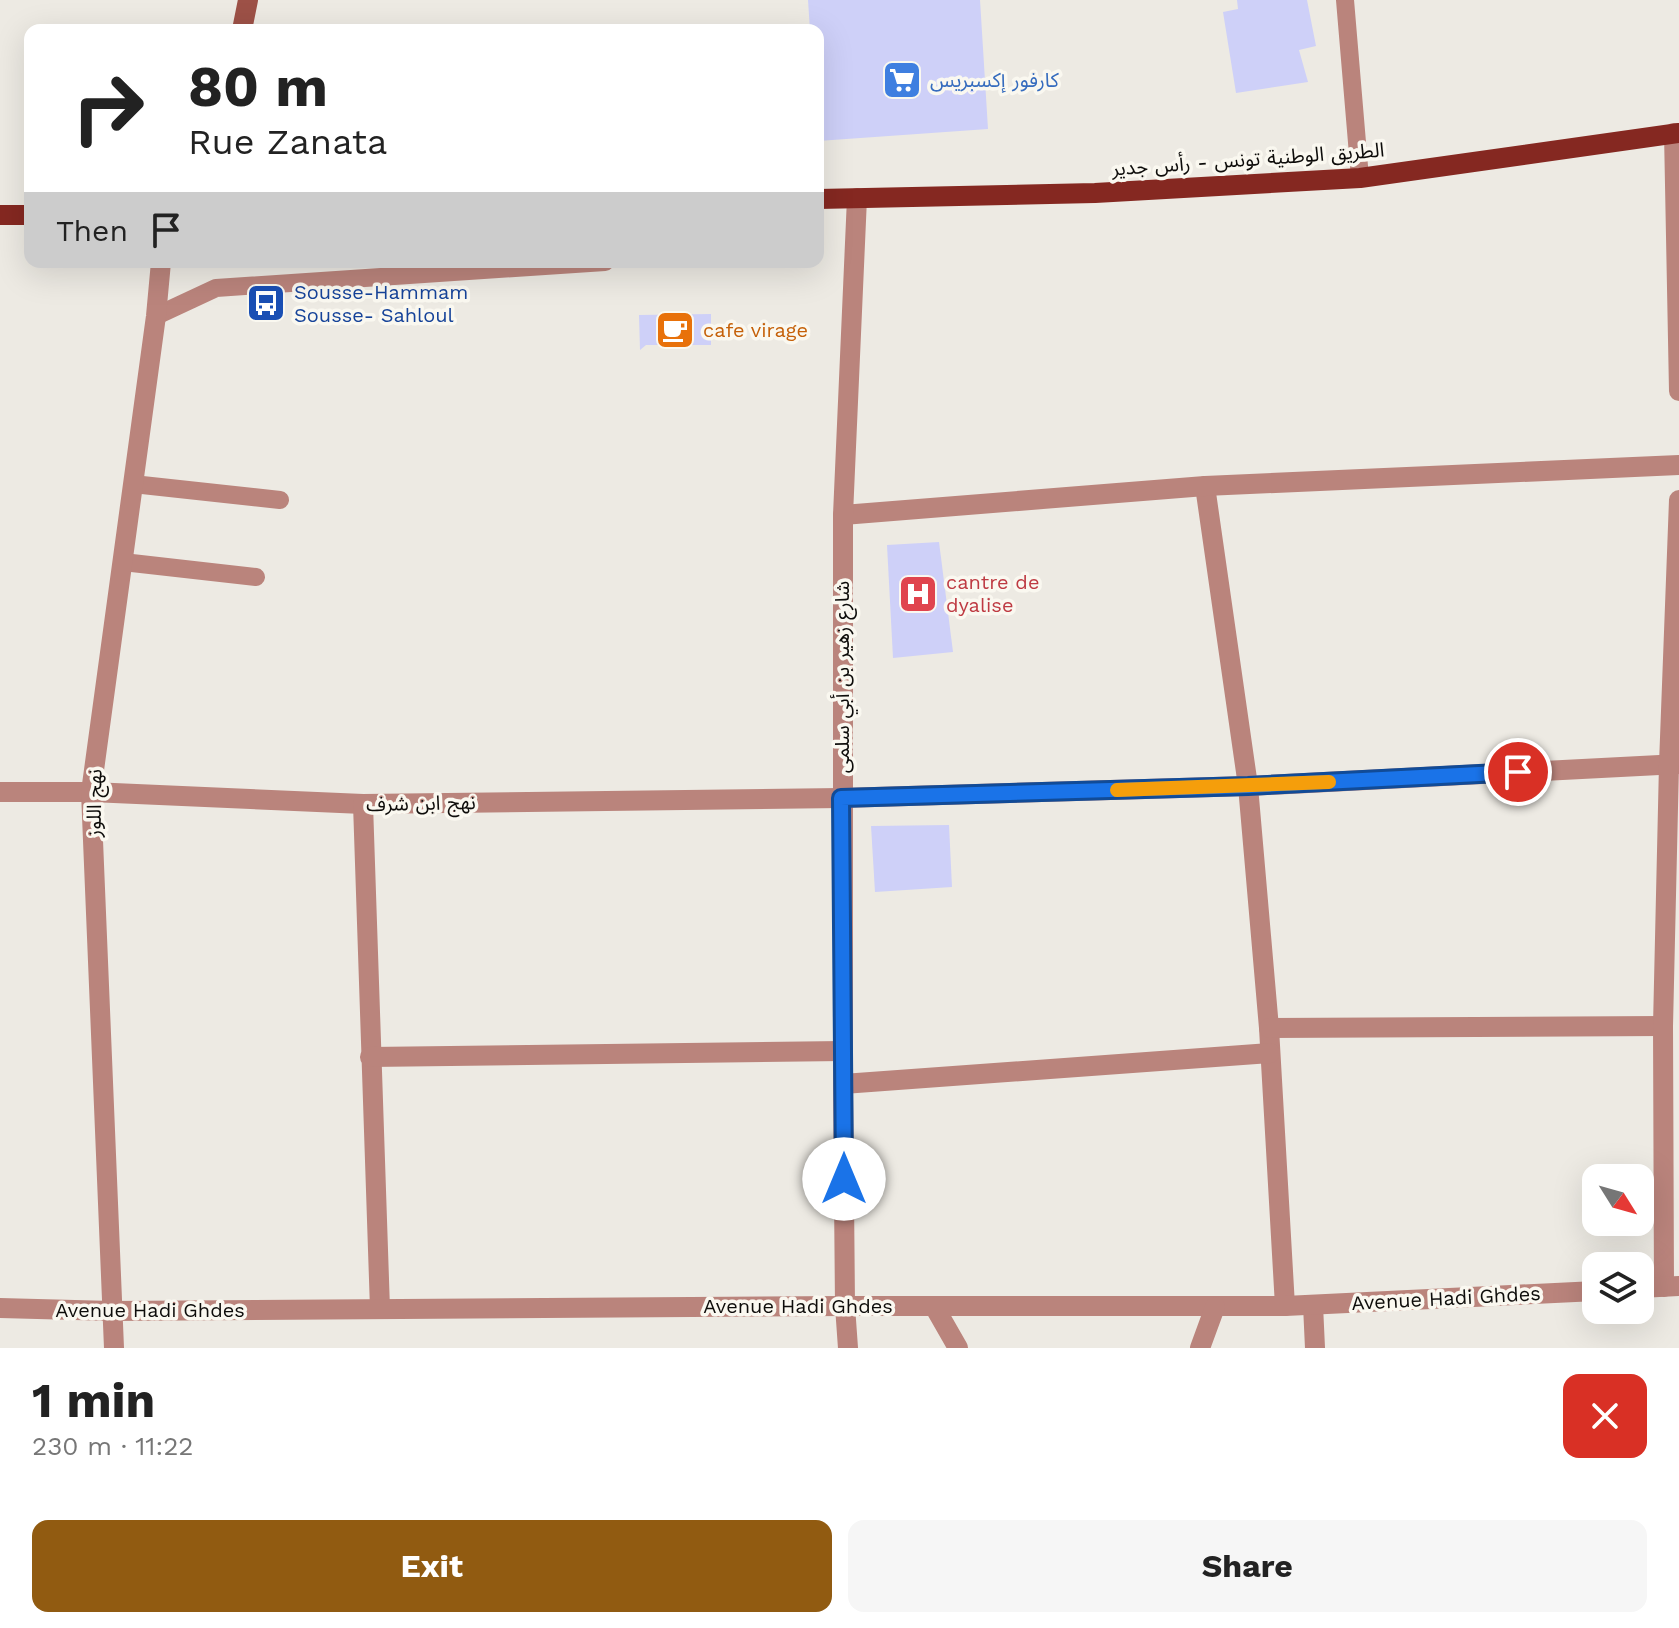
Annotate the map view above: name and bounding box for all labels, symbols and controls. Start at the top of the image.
text: 80 m [188,54,328,120]
icon: right [56,56,160,160]
supermarket icon: كارفور إكسبريس [881,59,923,101]
place label: كارفور إكسبريس [930,68,1060,93]
text: Rue Zanata [188,121,387,163]
street label: الطريق الوطنية تونس - رأس جدير [1110,138,1385,182]
icon: arrive [144,208,188,252]
text: Then [56,213,128,248]
place label: Sousse-Hammam Sousse- Sahloul [294,280,468,327]
bus stop icon: Sousse-Hammam Sousse- Sahloul [245,282,287,324]
cafe icon: cafe virage [654,309,696,351]
place label: cafe virage [703,318,808,342]
place label: cantre de dyalise [946,570,1039,617]
hospital icon: cantre de dyalise [897,573,939,615]
street label: شارع زهير بن أبي سلمى [830,581,858,773]
pin [1484,738,1552,806]
icon: arrive [1496,750,1540,794]
street label: نهج اللوز [81,769,110,838]
street label: نهج ابن شرف [366,790,476,819]
position arrow [802,1137,886,1221]
north arrow [1582,1164,1654,1236]
map controls [1582,1164,1654,1324]
button: layers [1582,1252,1654,1324]
street label: Avenue Hadi Ghdes [1351,1281,1541,1315]
street label: Avenue Hadi Ghdes [703,1294,893,1318]
street label: Avenue Hadi Ghdes [55,1298,245,1322]
text: 1 min [32,1372,155,1429]
button: close [1563,1374,1647,1458]
text: 230 m · 11:22 [32,1431,194,1461]
button: Exit [32,1520,832,1612]
button: Share [848,1520,1647,1612]

